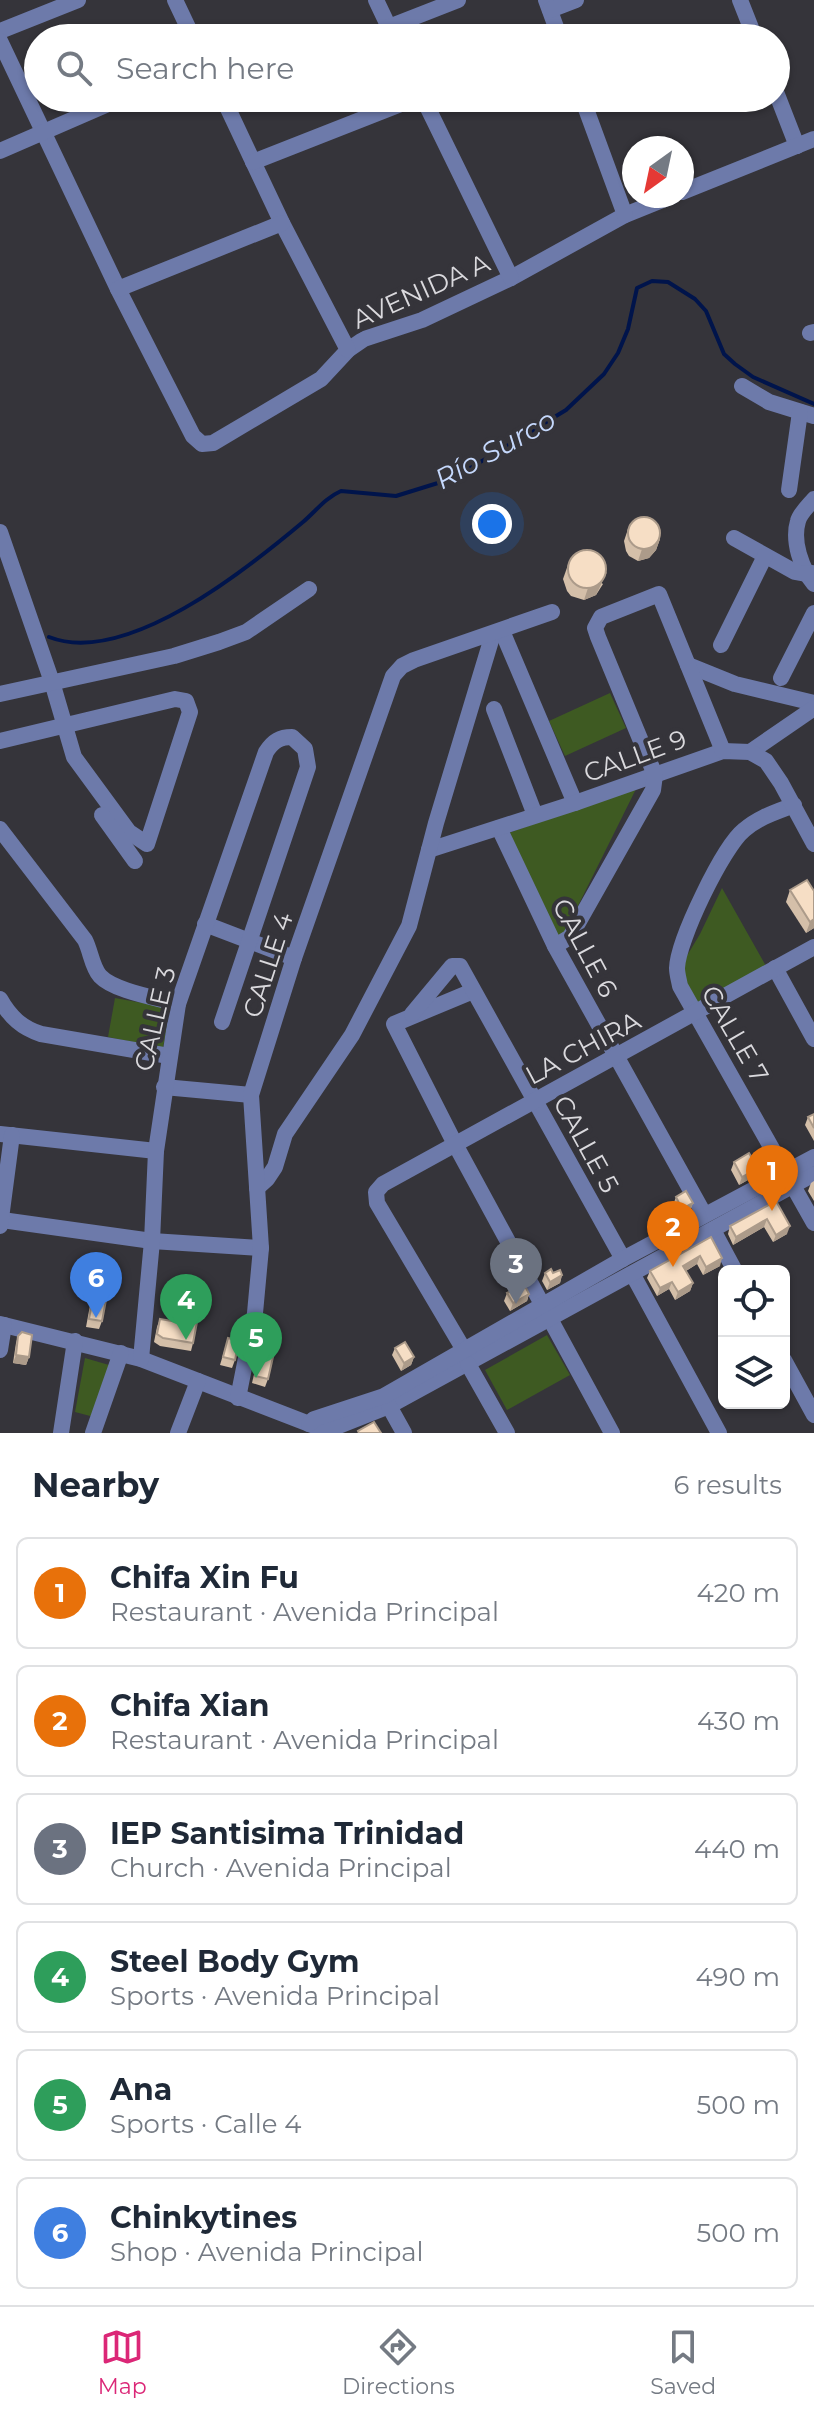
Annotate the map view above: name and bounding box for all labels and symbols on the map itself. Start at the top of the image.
north arrow [622,136,694,208]
street label: AVENIDA A [347,246,495,336]
water label: Río Surco [429,402,561,496]
your location [472,504,512,544]
street label: CALLE 9 [579,723,691,789]
street label: CALLE 6 [546,893,624,1003]
street label: CALLE 4 [236,908,300,1022]
street label: CALLE 3 [127,964,183,1074]
street label: CALLE 7 [694,980,776,1088]
street label: LA CHIRA [520,1004,646,1092]
street label: CALLE 5 [546,1090,626,1198]
pin: 1 [746,1145,798,1211]
pin: 2 [647,1201,699,1267]
pin: 3 [490,1238,542,1304]
pin: 6 [70,1252,122,1318]
pin: 4 [160,1274,212,1340]
pin: 5 [230,1312,282,1378]

